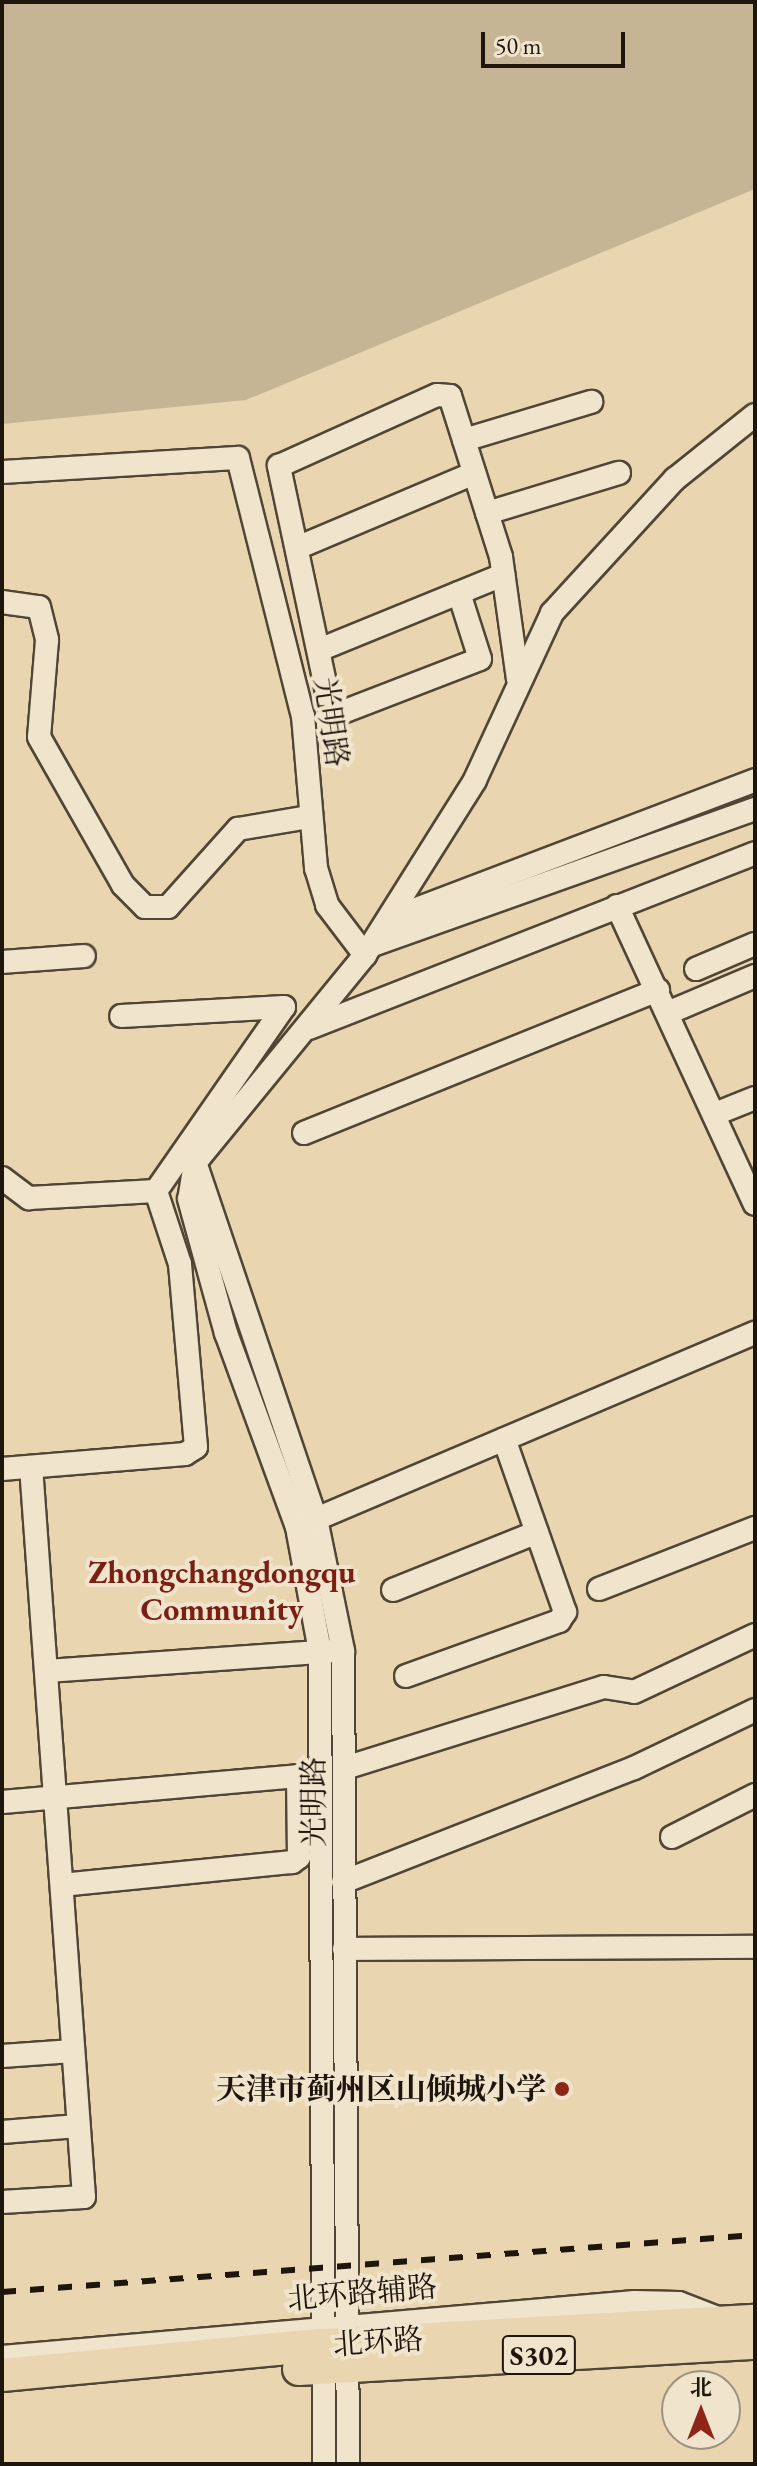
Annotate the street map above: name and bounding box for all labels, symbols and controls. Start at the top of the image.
scale bar [485,16,629,66]
text: 50 m [495,30,542,61]
street label: 光明路 [307,675,355,769]
district label: Zhongchangdongqu Community [88,1554,356,1629]
street label: 光明路 [296,1757,332,1847]
place label: 天津市蓟州区山倾城小学 [216,2071,546,2107]
marker: 天津市蓟州区山倾城小学 [553,2080,571,2098]
street label: 北环路辅路 [286,2269,438,2317]
street label: 北环路 [332,2321,424,2363]
road number: S302 [501,2331,577,2379]
north arrow [661,2370,741,2450]
text: 北 [690,2373,712,2402]

